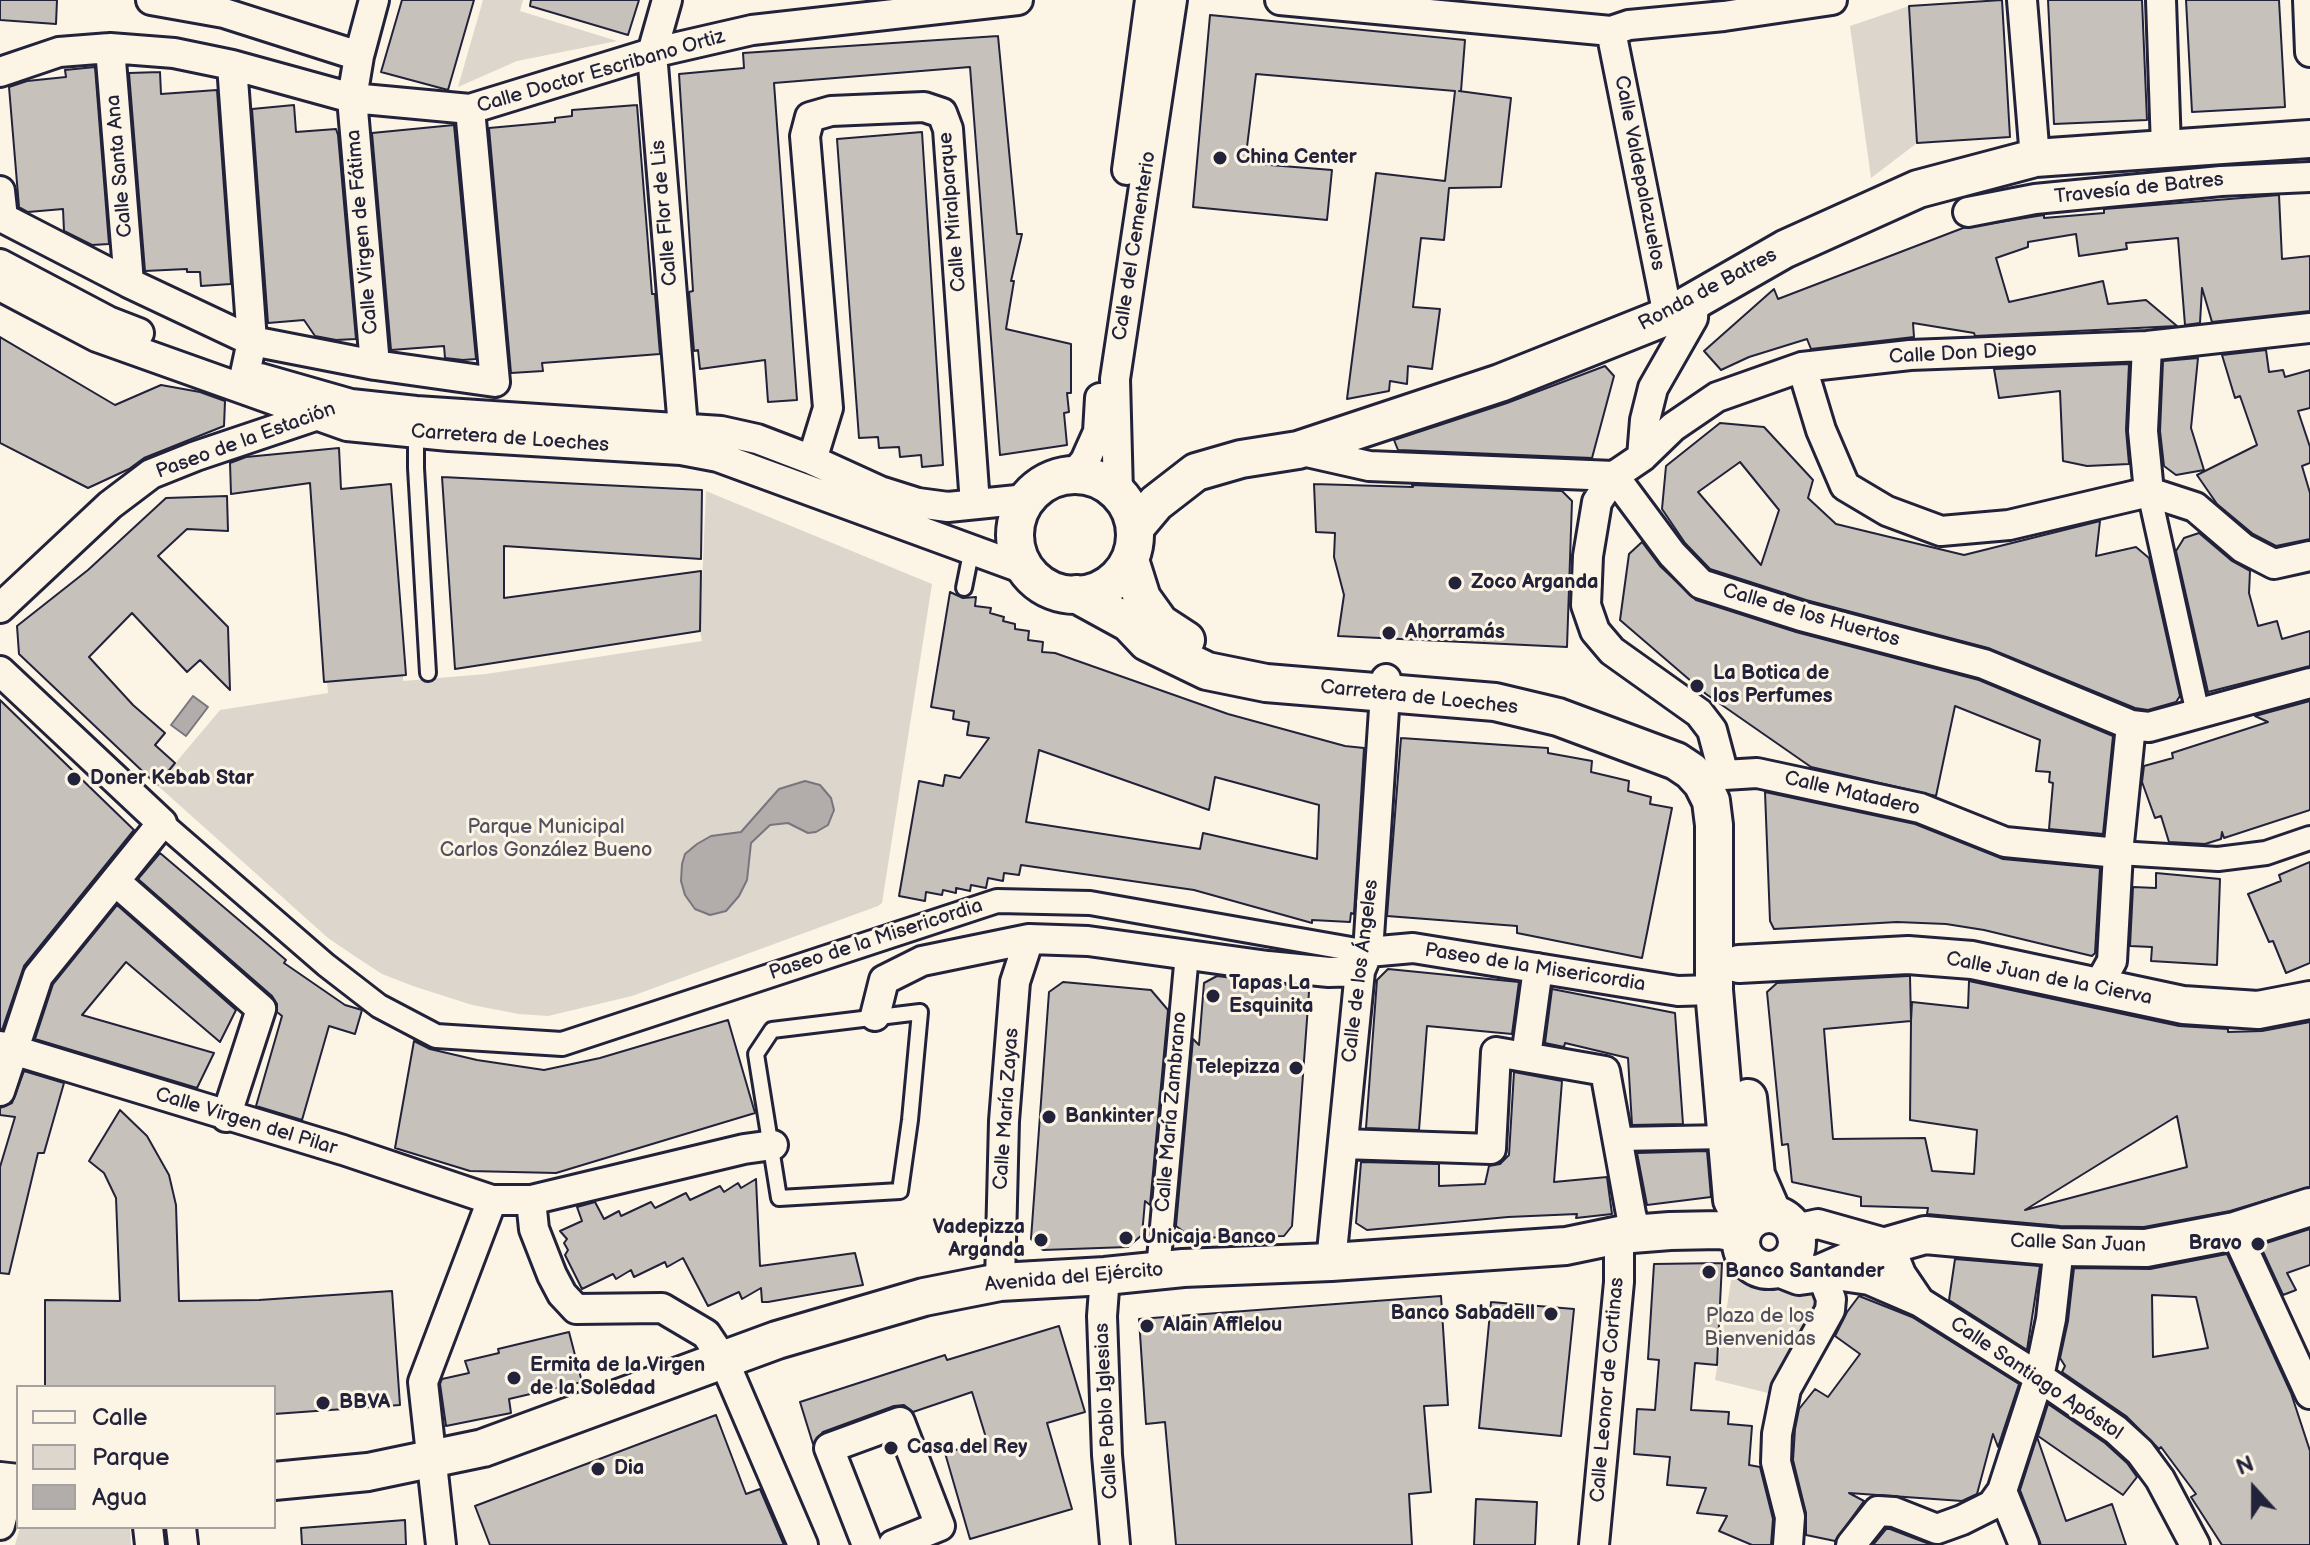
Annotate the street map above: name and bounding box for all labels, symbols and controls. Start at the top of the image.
street label: Calle Doctor Escribano Ortiz [474,25,728,119]
street label: Calle Valdepalazuelos [1608,74,1670,272]
street label: Calle Santa Ana [102,94,138,238]
street label: Calle Virgen de Fátima [342,129,384,335]
street label: Calle Miralparque [934,131,972,293]
street label: Calle Flor de Lis [647,139,683,287]
place label: China Center [1236,146,1357,170]
marker: China Center [1211,149,1229,167]
street label: Calle del Cementerio [1108,150,1162,342]
street label: Travesía de Batres [2053,168,2225,210]
street label: Ronda de Batres [1635,243,1781,337]
street label: Calle Don Diego [1888,338,2038,370]
street label: Paseo de la Estación [153,397,339,485]
street label: Carretera de Loeches [410,420,610,458]
place label: Zoco Arganda [1471,571,1599,595]
marker: Zoco Arganda [1446,574,1464,592]
street label: Calle de los Huertos [1720,579,1902,653]
place label: Ahorramás [1405,621,1505,645]
marker: Ahorramás [1380,624,1398,642]
place label: La Botica de los Perfumes [1713,662,1833,709]
street label: Carretera de Loeches [1319,676,1519,720]
marker: La Botica de los Perfumes [1688,677,1706,695]
place label: Doner Kebab Star [90,767,254,791]
street label: Calle Matadero [1782,767,1922,821]
marker: Doner Kebab Star [65,770,83,788]
park label: Parque Municipal Carlos González Bueno [440,816,652,863]
street label: Calle de los Ángeles [1338,878,1384,1064]
street label: Paseo de la Misericordia [766,894,986,986]
street label: Paseo de la Misericordia [1423,939,1647,997]
street label: Calle Juan de la Cierva [1944,947,2154,1011]
place label: Tapas La Esquinita [1229,972,1313,1019]
marker: Tapas La Esquinita [1204,987,1222,1005]
street label: Calle María Zambrano [1151,1011,1193,1213]
street label: Calle María Zayas [989,1027,1025,1191]
place label: Telepizza [1196,1056,1280,1080]
marker: Telepizza [1287,1059,1305,1077]
street label: Calle Virgen del Pilar [152,1083,340,1161]
place label: Bankinter [1065,1105,1154,1129]
marker: Bankinter [1040,1108,1058,1126]
place label: Vadepizza Arganda [933,1216,1025,1263]
place label: Unicaja Banco [1142,1226,1276,1250]
marker: Unicaja Banco [1117,1229,1135,1247]
street label: Calle San Juan [2010,1230,2146,1258]
marker: Vadepizza Arganda [1032,1231,1050,1249]
place label: Bravo [2188,1232,2242,1256]
marker: Bravo [2249,1235,2267,1253]
street label: Avenida del Ejército [984,1258,1164,1298]
place label: Banco Santander [1725,1260,1884,1284]
marker: Banco Santander [1700,1263,1718,1281]
street label: Calle Leonor de Cortinas [1586,1276,1630,1504]
place label: Banco Sabadell [1390,1302,1535,1326]
marker: Banco Sabadell [1542,1305,1560,1323]
park label: Plaza de los Bienvenidas [1704,1305,1816,1352]
street label: Calle Santiago Apóstol [1945,1312,2127,1446]
place label: Alain Afflelou [1163,1314,1282,1338]
marker: Alain Afflelou [1138,1317,1156,1335]
street label: Calle Pablo Iglesias [1090,1322,1124,1500]
place label: Ermita de la Virgen de la Soledad [530,1354,705,1401]
marker: Ermita de la Virgen de la Soledad [505,1369,523,1387]
legend [16,1385,276,1529]
place label: BBVA [339,1391,390,1415]
marker: BBVA [314,1394,332,1412]
text: Calle [92,1403,147,1432]
place label: Casa del Rey [907,1436,1027,1460]
marker: Casa del Rey [882,1439,900,1457]
text: Parque [92,1443,170,1472]
north arrow [2214,1449,2294,1529]
text: N [2233,1451,2258,1482]
place label: Dia [614,1457,644,1481]
marker: Dia [589,1460,607,1478]
text: Agua [92,1483,147,1512]

